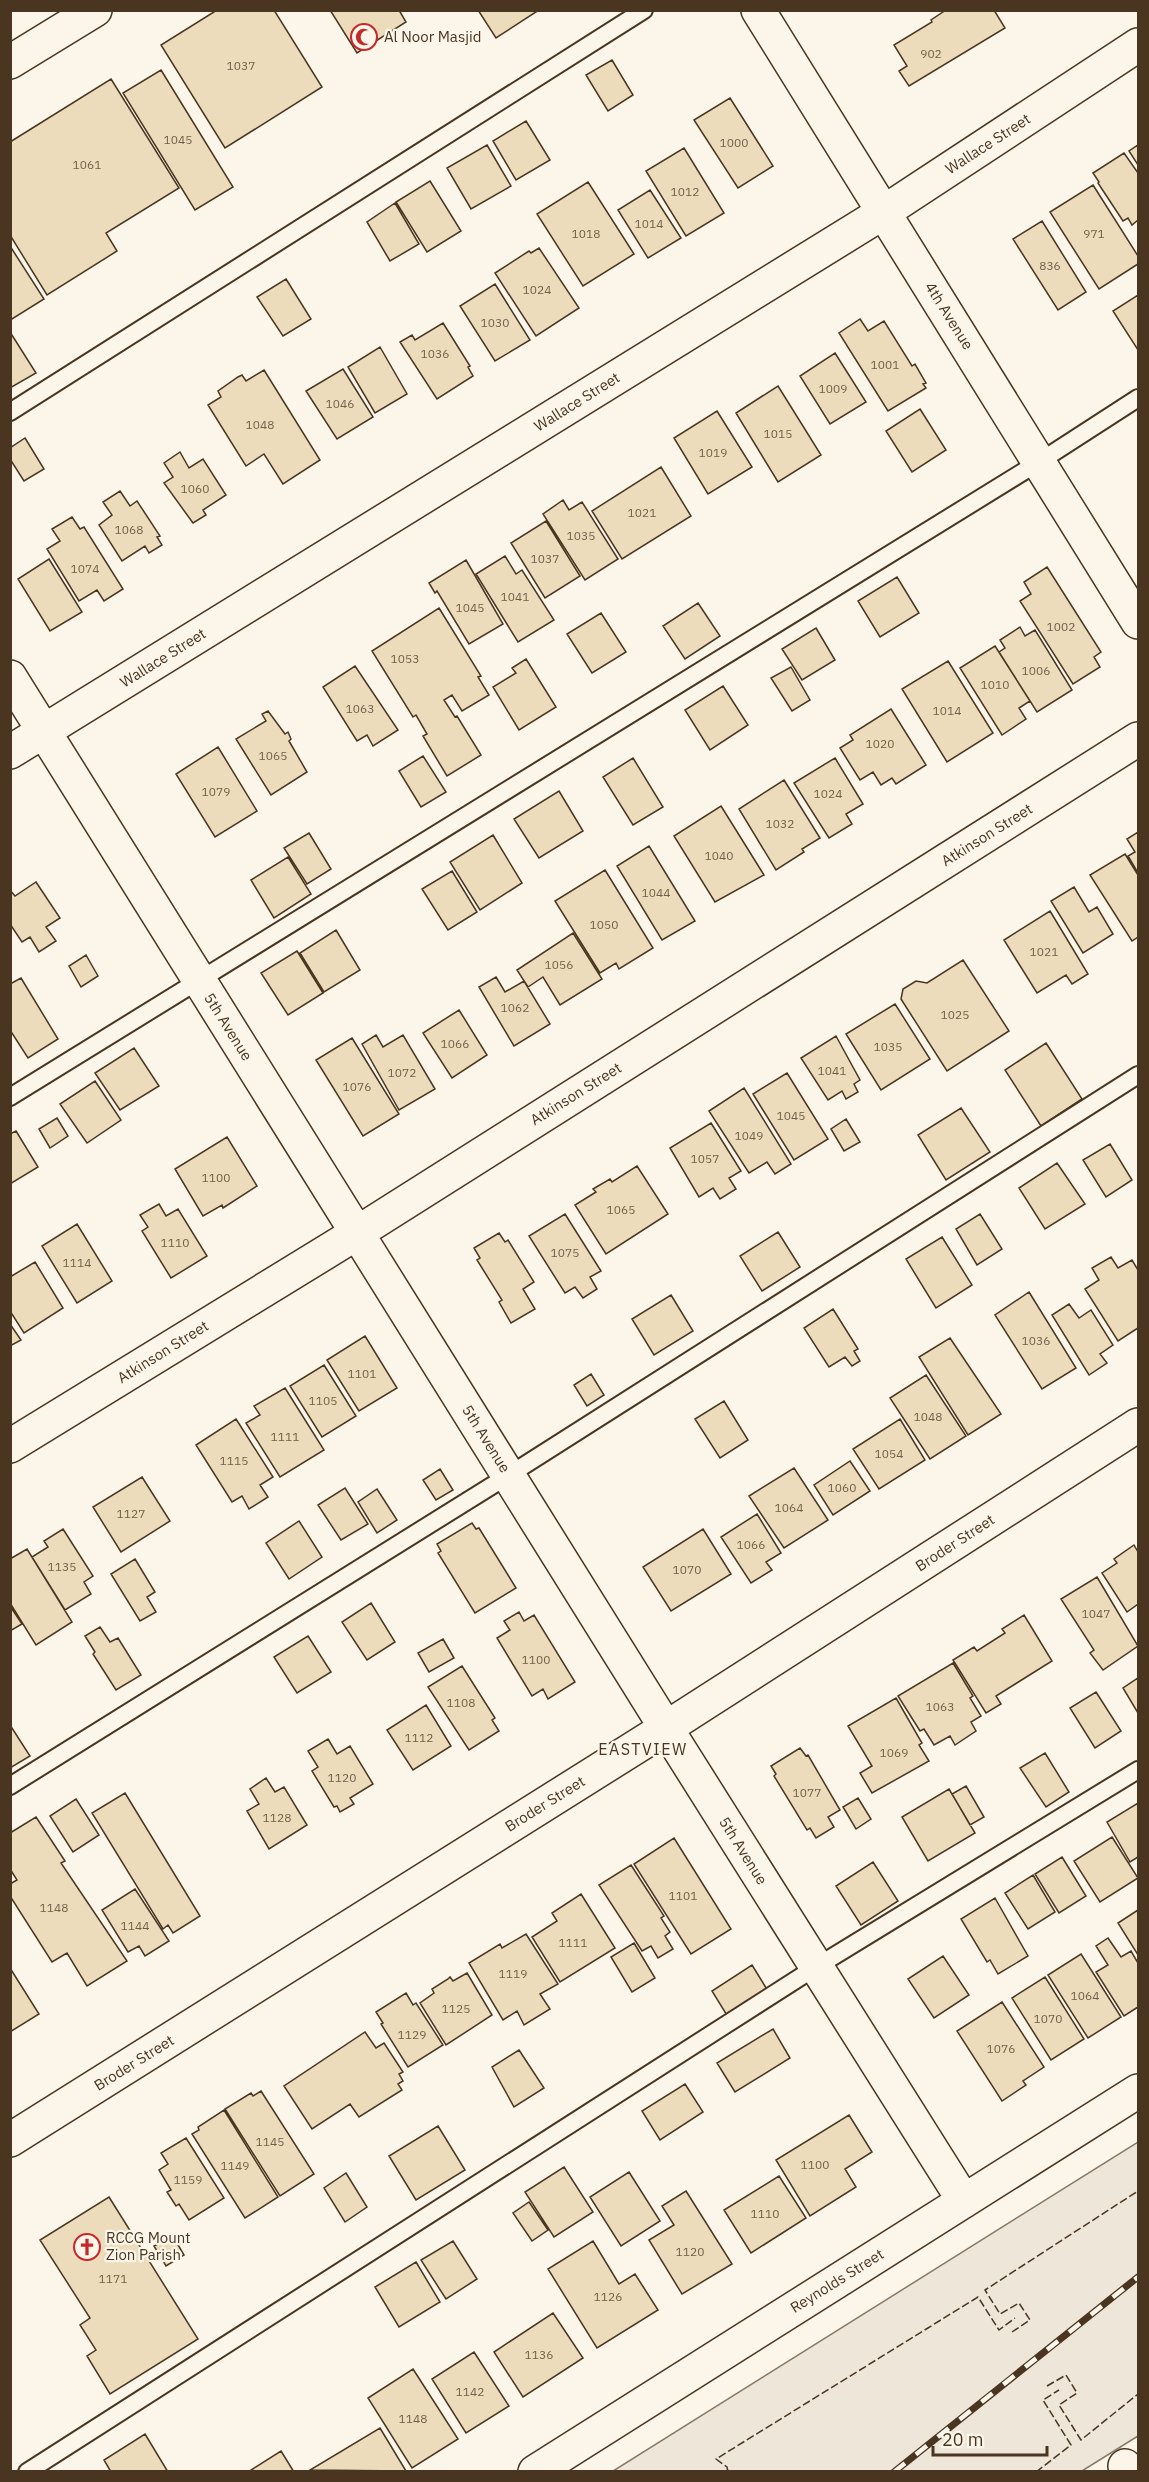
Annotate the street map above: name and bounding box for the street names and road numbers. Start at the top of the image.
street label: Wallace Street [942,109,1034,178]
street label: 4th Avenue [921,278,978,353]
street label: Wallace Street [530,368,623,436]
street label: Wallace Street [116,624,209,692]
street label: Atkinson Street [938,799,1036,870]
street label: 5th Avenue [200,989,257,1064]
street label: Atkinson Street [527,1058,625,1129]
street label: Atkinson Street [114,1316,212,1387]
street label: 5th Avenue [458,1401,515,1476]
street label: Broder Street [911,1510,998,1575]
street label: Broder Street [501,1771,588,1836]
street label: 5th Avenue [715,1813,772,1888]
street label: Broder Street [90,2030,177,2095]
street label: Reynolds Street [786,2244,887,2317]

